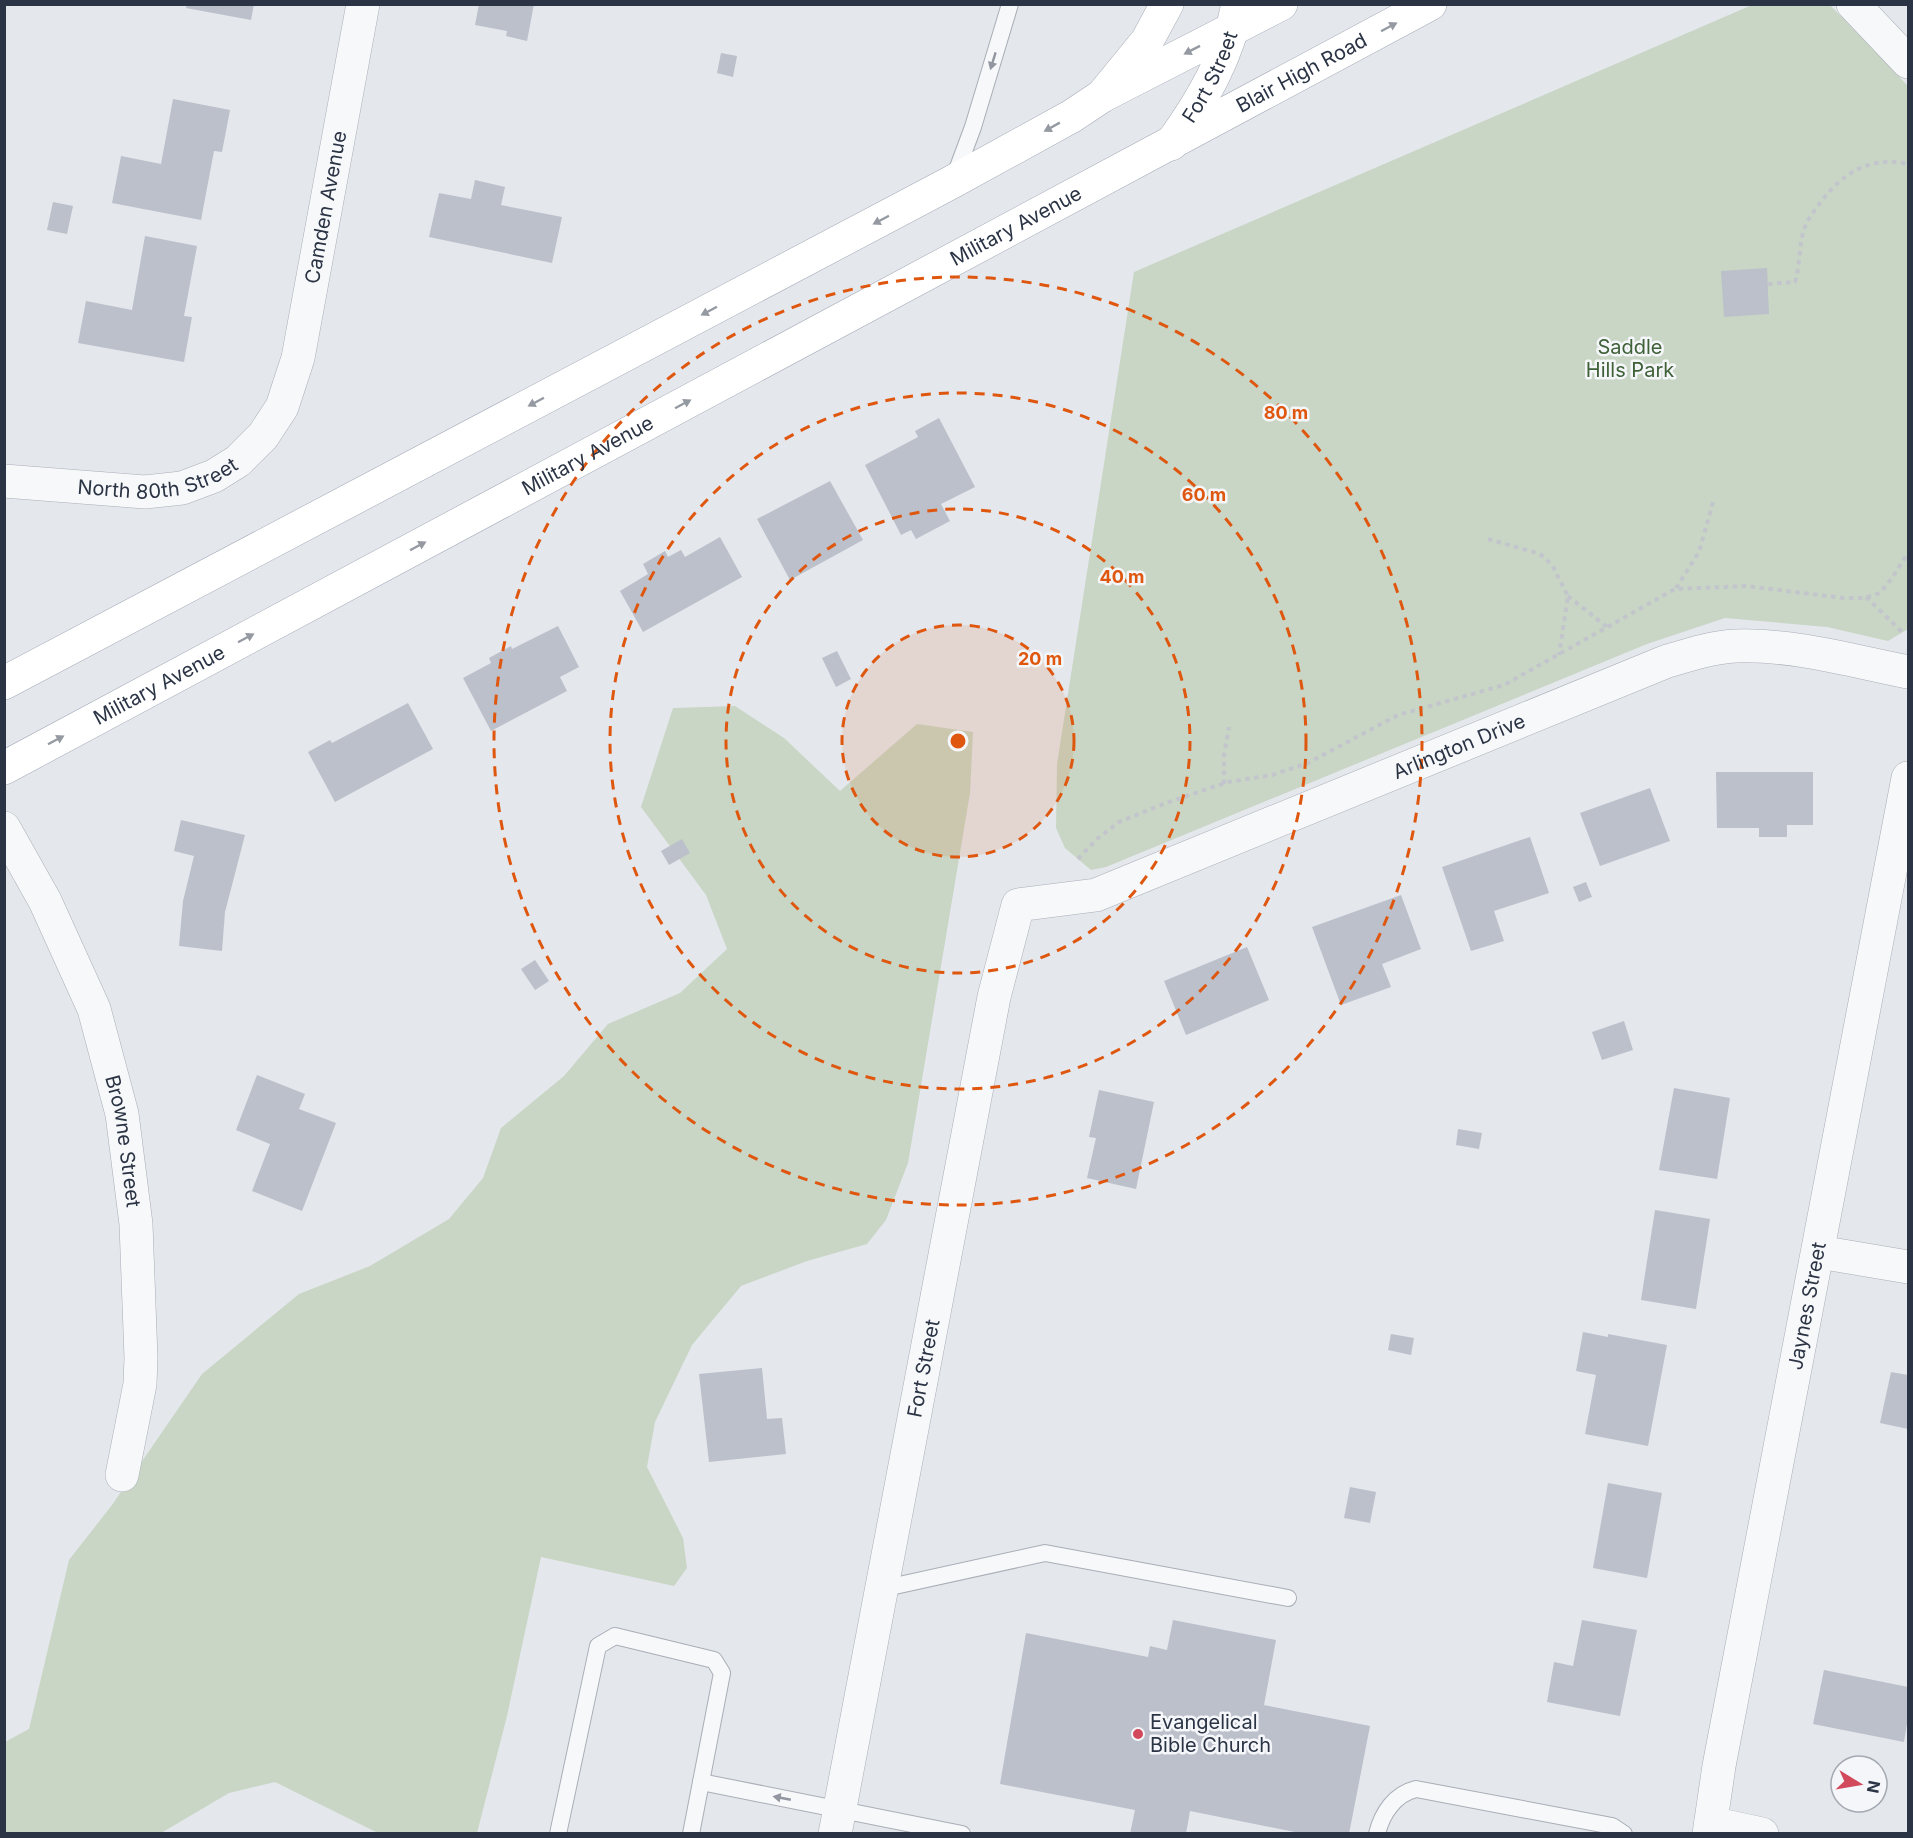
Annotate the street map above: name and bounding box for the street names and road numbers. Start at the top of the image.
street label: Fort Street [1177,28,1243,127]
street label: Blair High Road [1232,28,1371,118]
street label: Camden Avenue [300,129,351,286]
street label: Military Avenue [946,181,1086,271]
street label: Military Avenue [518,410,657,500]
street label: North 80th Street [76,452,242,504]
street label: Military Avenue [89,640,229,730]
street label: Arlington Drive [1389,709,1529,784]
street label: Browne Street [100,1072,146,1209]
street label: Jaynes Street [1783,1240,1831,1372]
street label: Fort Street [902,1317,945,1419]

